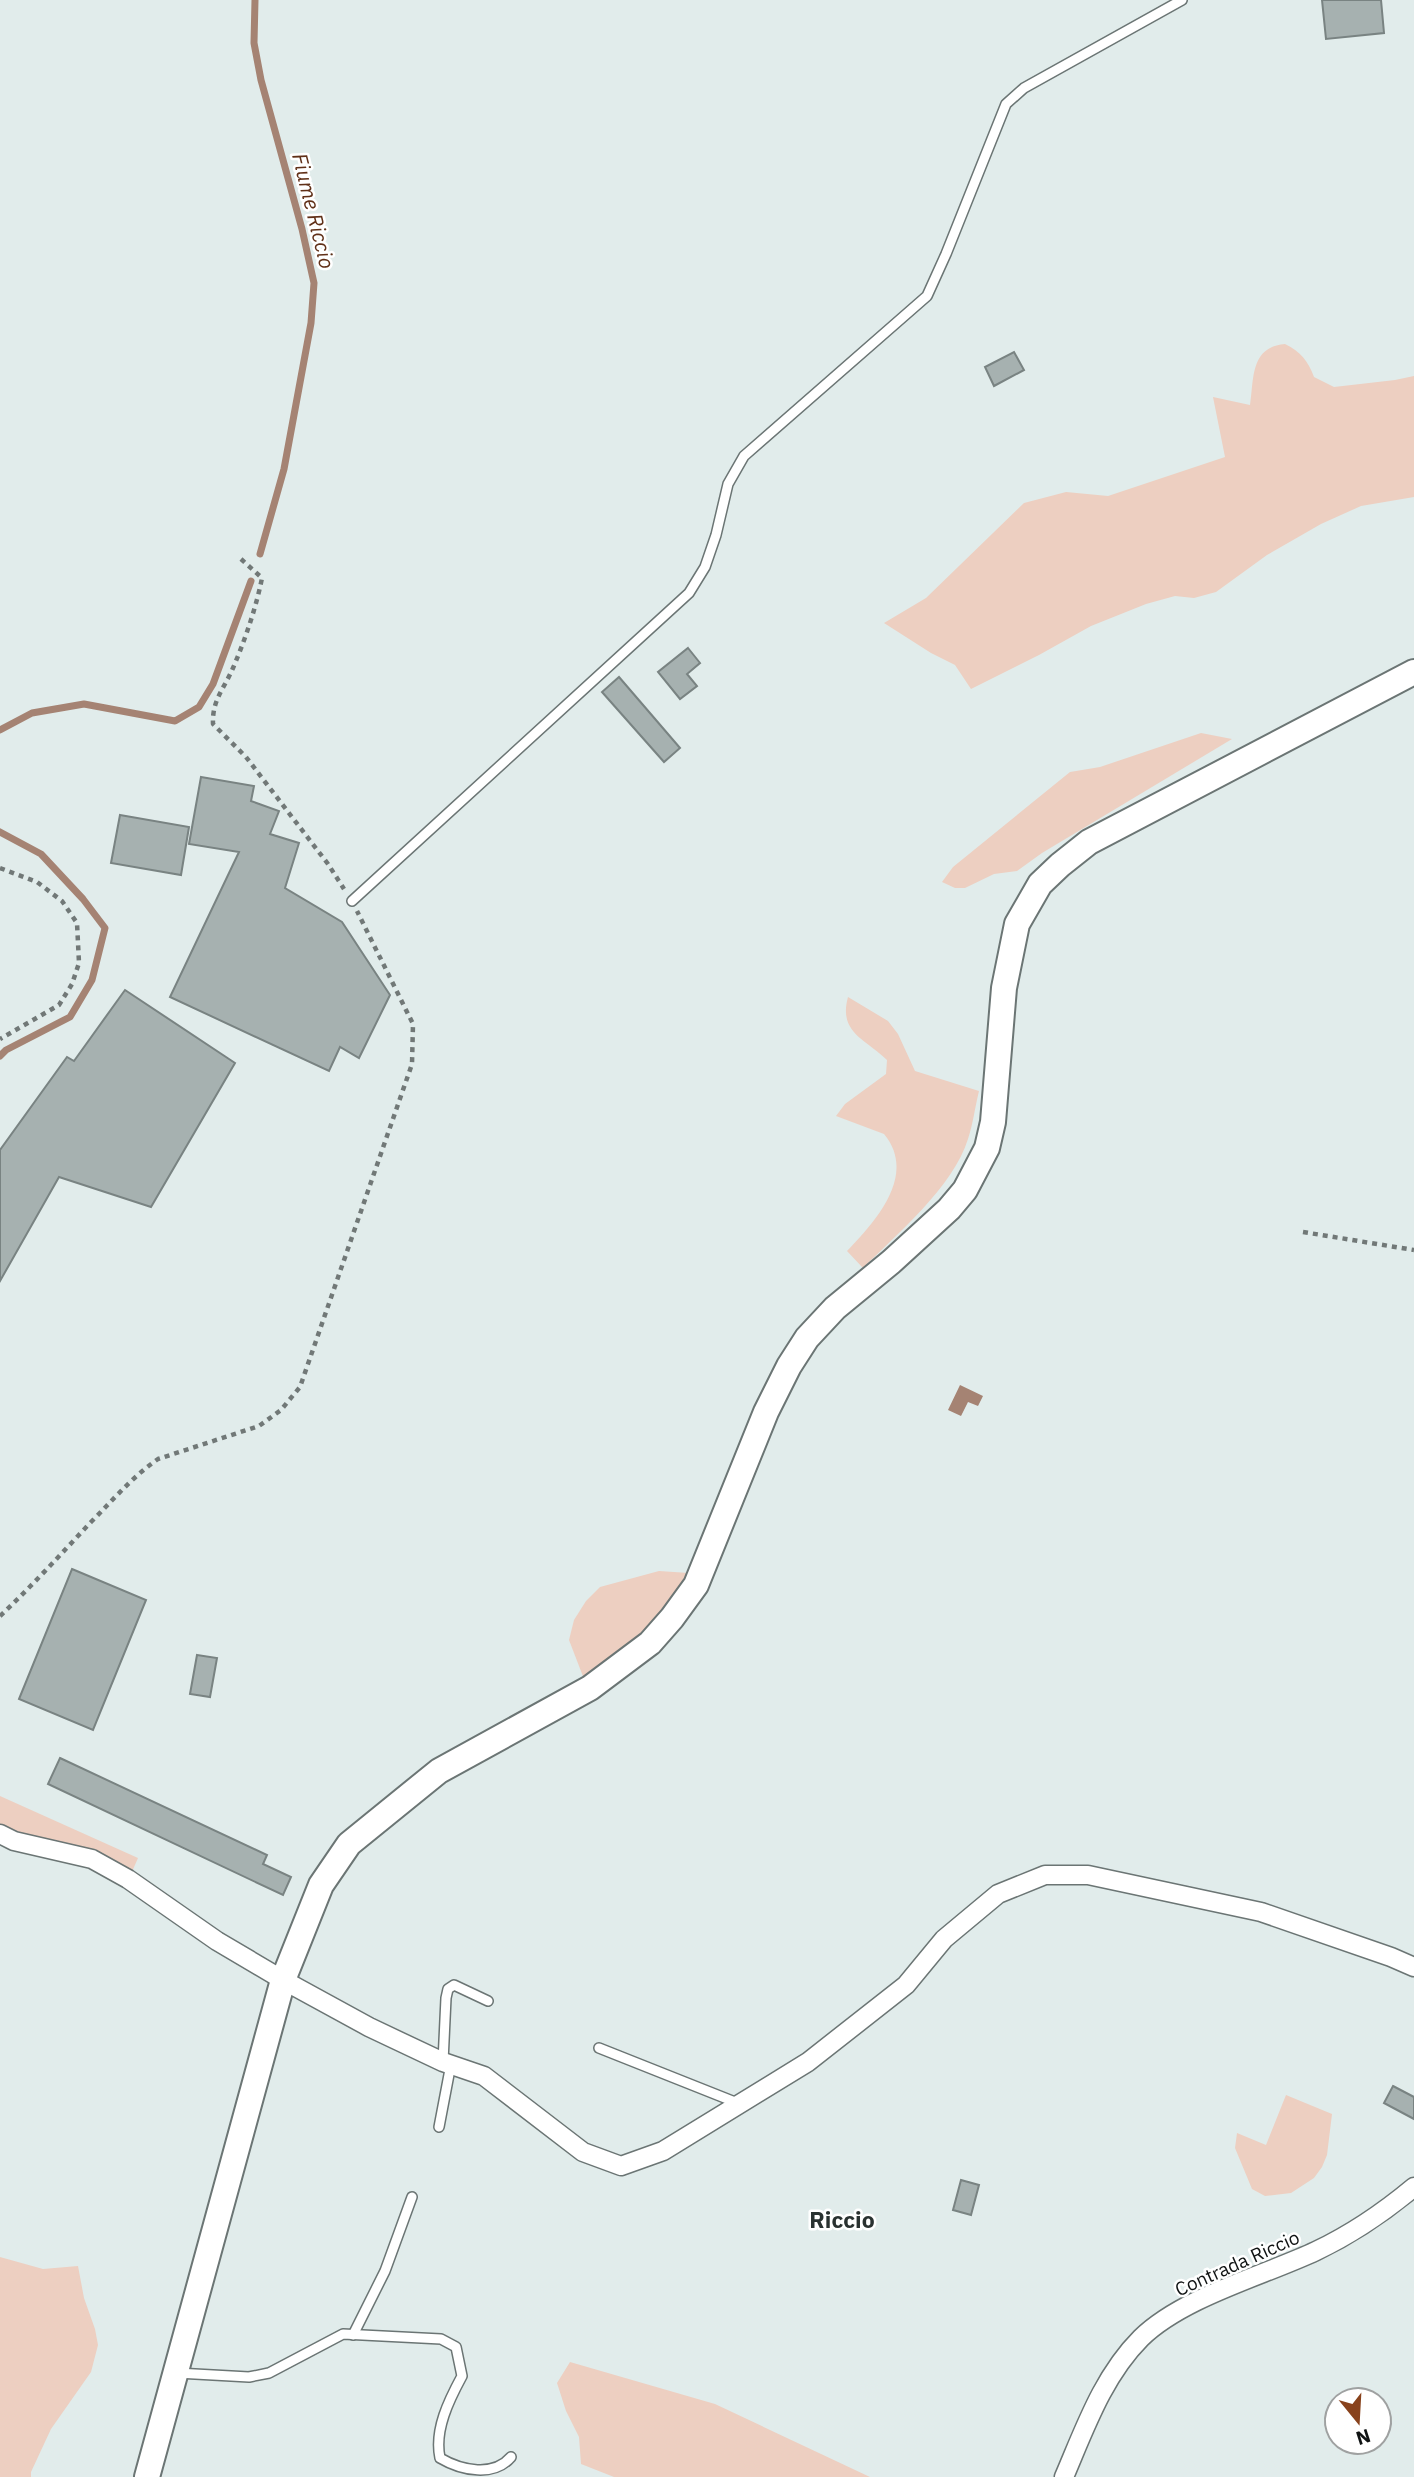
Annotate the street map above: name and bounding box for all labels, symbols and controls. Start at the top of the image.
water label: Fiume Riccio [286,150,342,272]
district label: Riccio [809,2204,875,2234]
street label: Contrada Riccio [1171,2225,1303,2301]
north arrow [1323,2386,1393,2456]
text: N [1353,2424,1374,2451]

